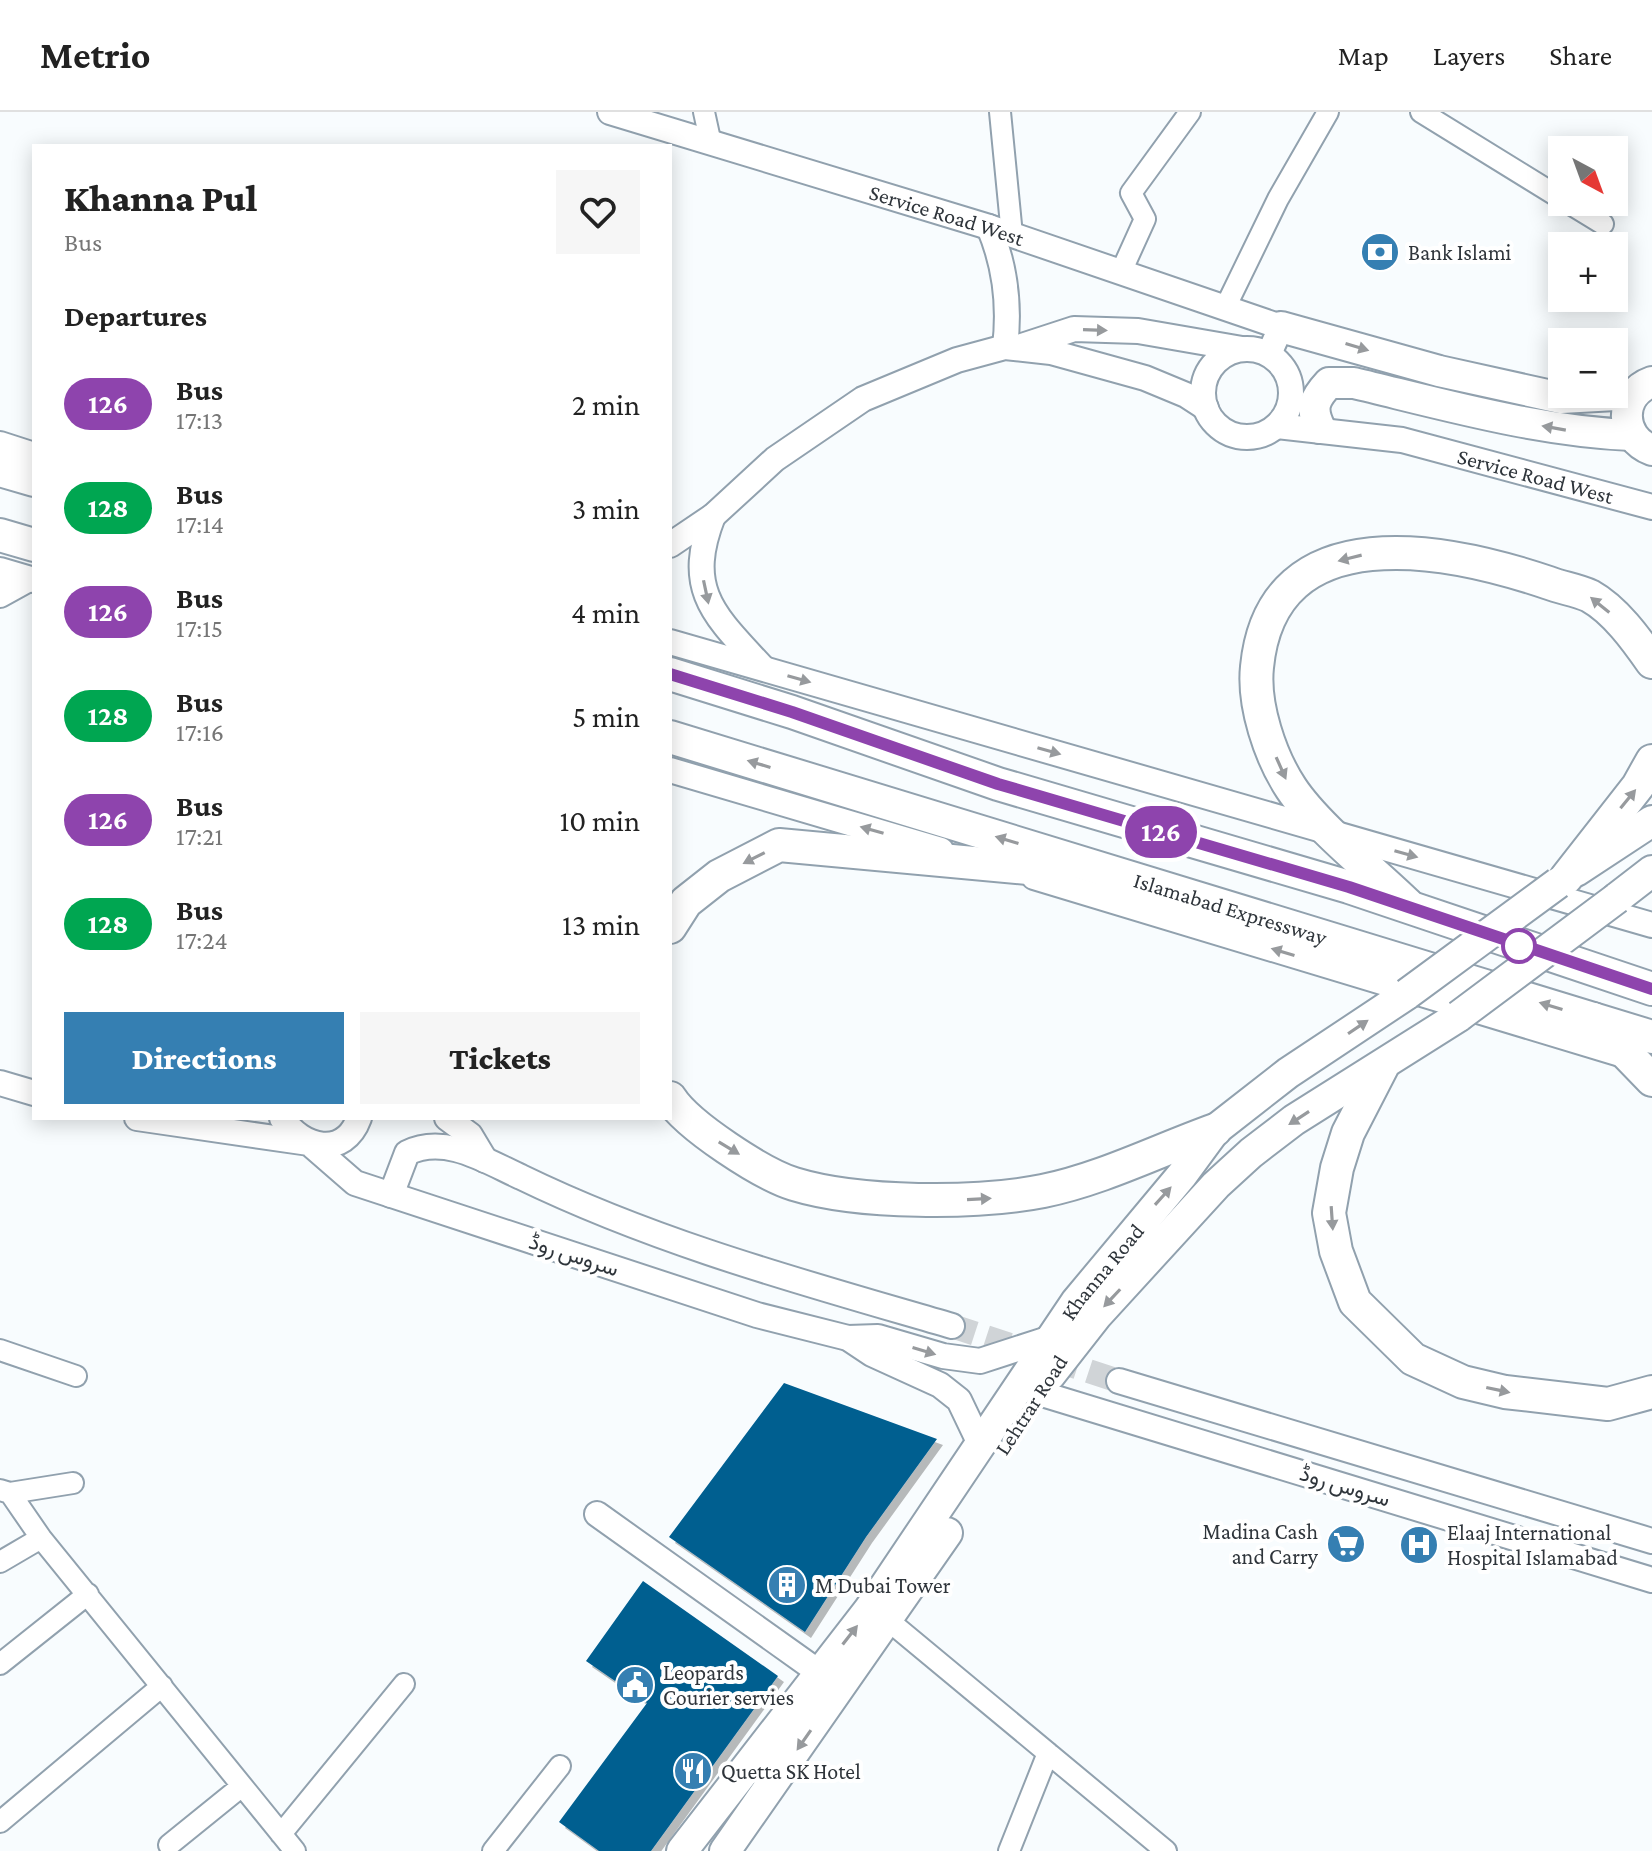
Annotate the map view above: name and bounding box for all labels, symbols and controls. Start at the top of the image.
text: Metrio [40,34,150,76]
text: Map [1338,40,1389,71]
text: Layers [1433,40,1505,71]
text: Share [1549,40,1612,71]
north arrow [1548,136,1628,216]
map controls [1548,136,1628,408]
button: heart [556,170,640,254]
text: Khanna Pul [64,177,257,219]
street label: Service Road West [867,179,1028,251]
text: Bus [64,228,102,257]
bank icon: Bank Islami [1359,231,1401,273]
button: + [1548,232,1628,312]
place label: Bank Islami [1408,240,1512,265]
text: Departures [64,299,207,332]
one-way arrow [1083,324,1108,336]
button: − [1548,328,1628,408]
one-way arrow [1345,341,1369,354]
text: Bus [176,373,223,406]
text: 126 [88,388,128,419]
text: 2 min [572,388,640,421]
text: 17:13 [176,406,223,435]
one-way arrow [1541,422,1566,434]
street label: Service Road West [1455,443,1617,509]
text: Bus [176,477,223,510]
text: 128 [87,492,129,523]
text: 3 min [572,492,640,525]
text: 17:14 [176,510,224,539]
one-way arrow [1337,552,1362,565]
one-way arrow [700,579,713,604]
text: Bus [176,581,223,614]
text: 126 [88,596,128,627]
text: 4 min [571,596,640,629]
one-way arrow [1590,597,1610,613]
text: 17:15 [176,614,223,643]
one-way arrow [787,673,811,686]
text: Bus [176,685,223,718]
text: 128 [87,700,129,731]
text: 5 min [572,700,640,733]
text: 17:16 [176,718,224,747]
one-way arrow [1037,745,1061,758]
one-way arrow [1274,756,1288,779]
one-way arrow [746,757,770,770]
text: Bus [176,789,223,822]
one-way arrow [1619,789,1636,809]
text: 126 [88,804,128,835]
text: 10 min [559,804,640,837]
line badge: 126 [1115,806,1207,858]
text: 126 [1141,816,1181,847]
text: 17:21 [176,822,223,851]
one-way arrow [860,823,884,836]
one-way arrow [995,833,1019,846]
one-way arrow [1394,848,1418,861]
one-way arrow [742,852,765,865]
street label: Islamabad Expressway [1131,867,1331,950]
text: Bus [176,893,223,926]
text: 128 [87,908,129,939]
text: 13 min [562,908,640,941]
text: 17:24 [176,926,228,955]
unlabelled marker [1502,929,1536,963]
one-way arrow [1270,945,1294,958]
one-way arrow [1538,999,1562,1012]
button: Directions [64,1012,344,1104]
button: Tickets [360,1012,640,1104]
one-way arrow [1347,1020,1369,1035]
one-way arrow [1288,1110,1310,1125]
one-way arrow [718,1141,740,1155]
one-way arrow [1154,1186,1172,1205]
one-way arrow [967,1193,992,1206]
one-way arrow [1326,1206,1339,1231]
street label: Khanna Road [1055,1218,1149,1325]
street label: سروس روڈ [526,1229,622,1282]
one-way arrow [1104,1288,1122,1307]
one-way arrow [912,1345,936,1357]
street label: Lehtrar Road [990,1350,1073,1460]
one-way arrow [1486,1384,1511,1397]
street label: سروس روڈ [1297,1460,1393,1512]
place label: Madina Cash and Carry [1203,1519,1319,1569]
place label: Elaaj International Hospital Islamabad [1447,1520,1618,1570]
supermarket icon: Madina Cash and Carry [1325,1523,1367,1565]
hospital icon: Elaaj International Hospital Islamabad [1398,1524,1440,1566]
building icon: M Dubai Tower [766,1564,808,1606]
place label: M Dubai Tower [815,1573,951,1598]
one-way arrow [842,1625,858,1645]
place label: Leopards Courier servies [663,1660,794,1710]
public building icon: Leopards Courier servies [614,1664,656,1706]
one-way arrow [797,1730,812,1751]
restaurant icon: Quetta SK Hotel [672,1750,714,1792]
place label: Quetta SK Hotel [721,1759,861,1784]

